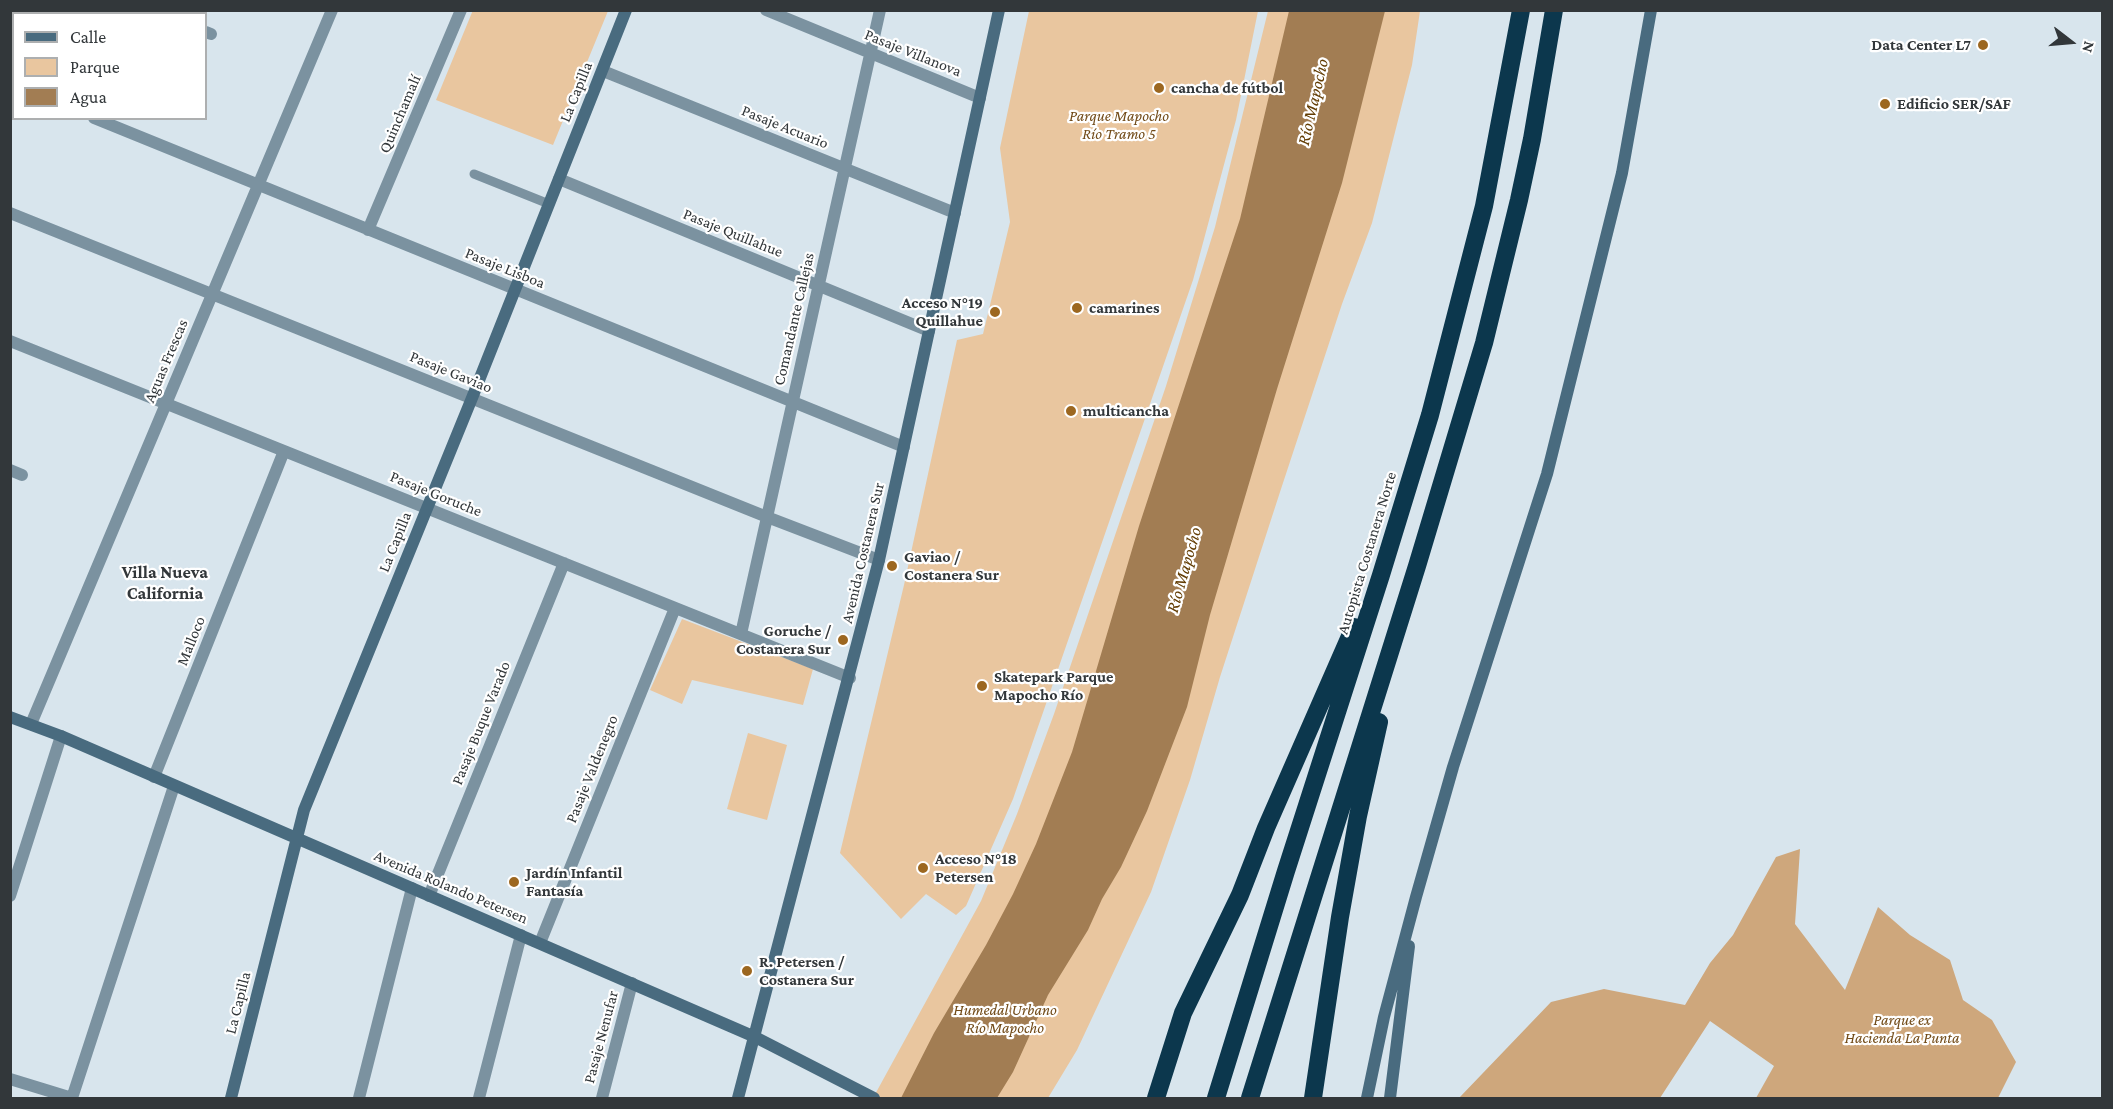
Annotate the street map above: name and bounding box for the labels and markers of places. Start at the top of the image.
place label: Data Center L7 [1871,35,1971,55]
marker: Data Center L7 [1976,38,1990,52]
place label: cancha de fútbol [1171,78,1283,98]
marker: cancha de fútbol [1152,81,1166,95]
place label: Edificio SER/SAF [1897,94,2011,114]
marker: Edificio SER/SAF [1878,97,1892,111]
place label: Acceso N°19 Quillahue [902,293,983,331]
place label: camarines [1089,298,1160,318]
marker: camarines [1070,301,1084,315]
marker: Acceso N°19 Quillahue [988,305,1002,319]
place label: multicancha [1083,401,1169,421]
marker: multicancha [1064,404,1078,418]
place label: Gaviao / Costanera Sur [904,547,999,585]
marker: Gaviao / Costanera Sur [885,559,899,573]
place label: Goruche / Costanera Sur [736,621,831,659]
marker: Goruche / Costanera Sur [836,633,850,647]
place label: Skatepark Parque Mapocho Río [994,667,1114,705]
marker: Skatepark Parque Mapocho Río [975,679,989,693]
place label: Acceso N°18 Petersen [935,849,1017,887]
marker: Acceso N°18 Petersen [916,861,930,875]
place label: Jardín Infantil Fantasía [526,863,622,901]
marker: Jardín Infantil Fantasía [507,875,521,889]
place label: R. Petersen / Costanera Sur [759,952,854,990]
marker: R. Petersen / Costanera Sur [740,964,754,978]

